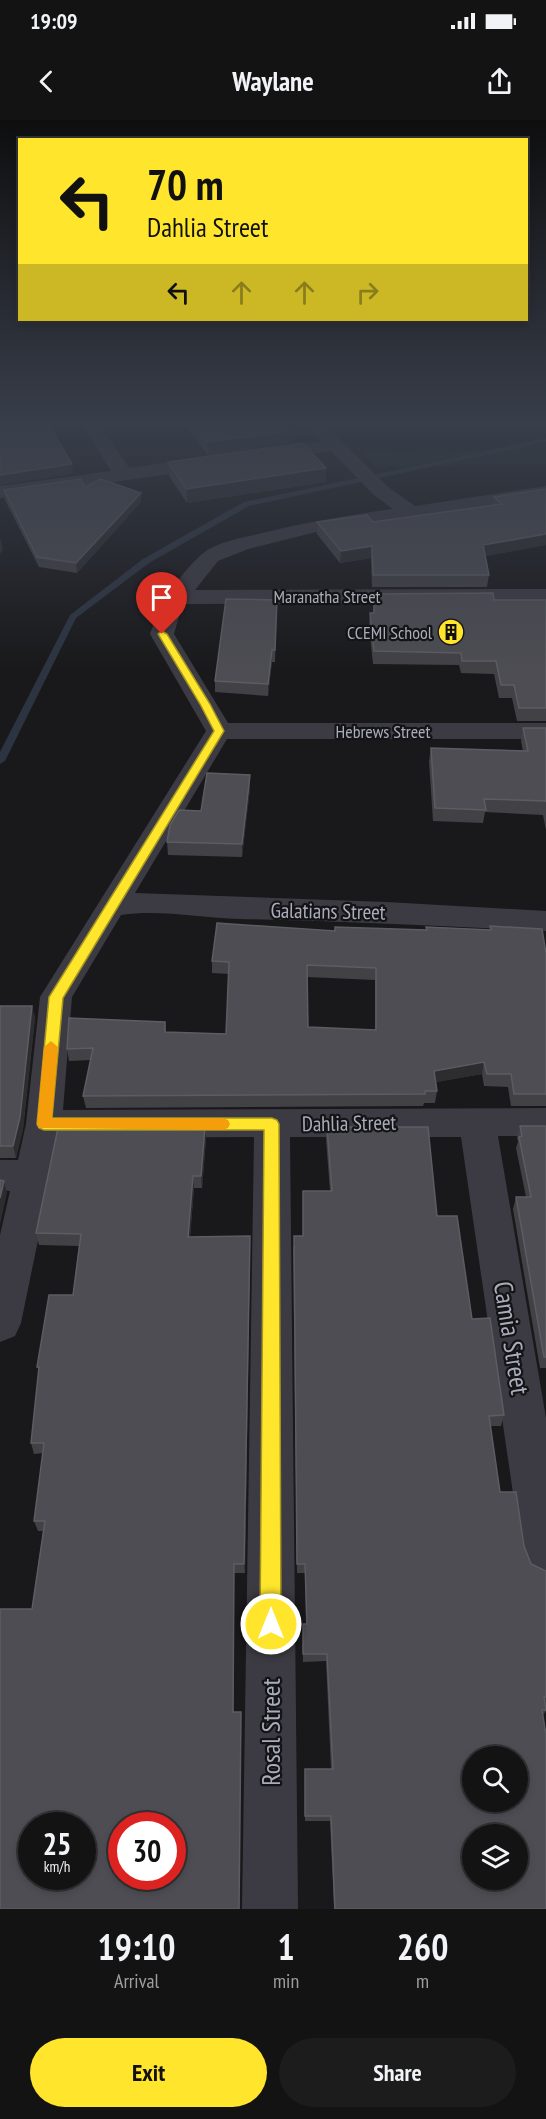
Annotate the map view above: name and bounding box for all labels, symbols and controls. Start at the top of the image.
text: 19:09 [30,7,78,35]
text: Waylane [232,64,314,98]
icon: back [30,65,63,98]
icon: share [483,65,516,98]
text: 70 m [147,157,224,212]
icon: left [48,162,126,240]
text: Dahlia Street [147,210,268,244]
icon: left [162,276,195,309]
icon: ahead [225,276,258,309]
icon: ahead [288,276,321,309]
icon: right [351,276,384,309]
pin [136,572,187,634]
icon: arrive [145,581,178,614]
street label: Maranatha Street [273,585,381,608]
building icon: CCEMI School [436,617,466,647]
place label: CCEMI School [347,621,433,644]
street label: Hebrews Street [336,720,430,743]
street label: Galatians Street [270,896,386,926]
street label: Dahlia Street [302,1109,397,1137]
street label: Camia Street [487,1279,537,1397]
position arrow [239,1592,303,1656]
street label: Rosal Street [254,1678,287,1786]
map controls [462,1746,528,1890]
button: search [462,1746,528,1812]
speed limit sign: 30 [108,1812,186,1890]
text: 25 [43,1824,71,1863]
button: layers [462,1824,528,1890]
text: km/h [44,1857,70,1876]
text: 19:10 [98,1923,175,1970]
text: 1 [277,1923,295,1970]
text: 260 [397,1923,448,1970]
text: Arrival [114,1968,159,1994]
text: min [273,1968,299,1994]
text: m [416,1968,429,1994]
button: Exit [30,2038,267,2107]
button: Share [279,2038,516,2107]

